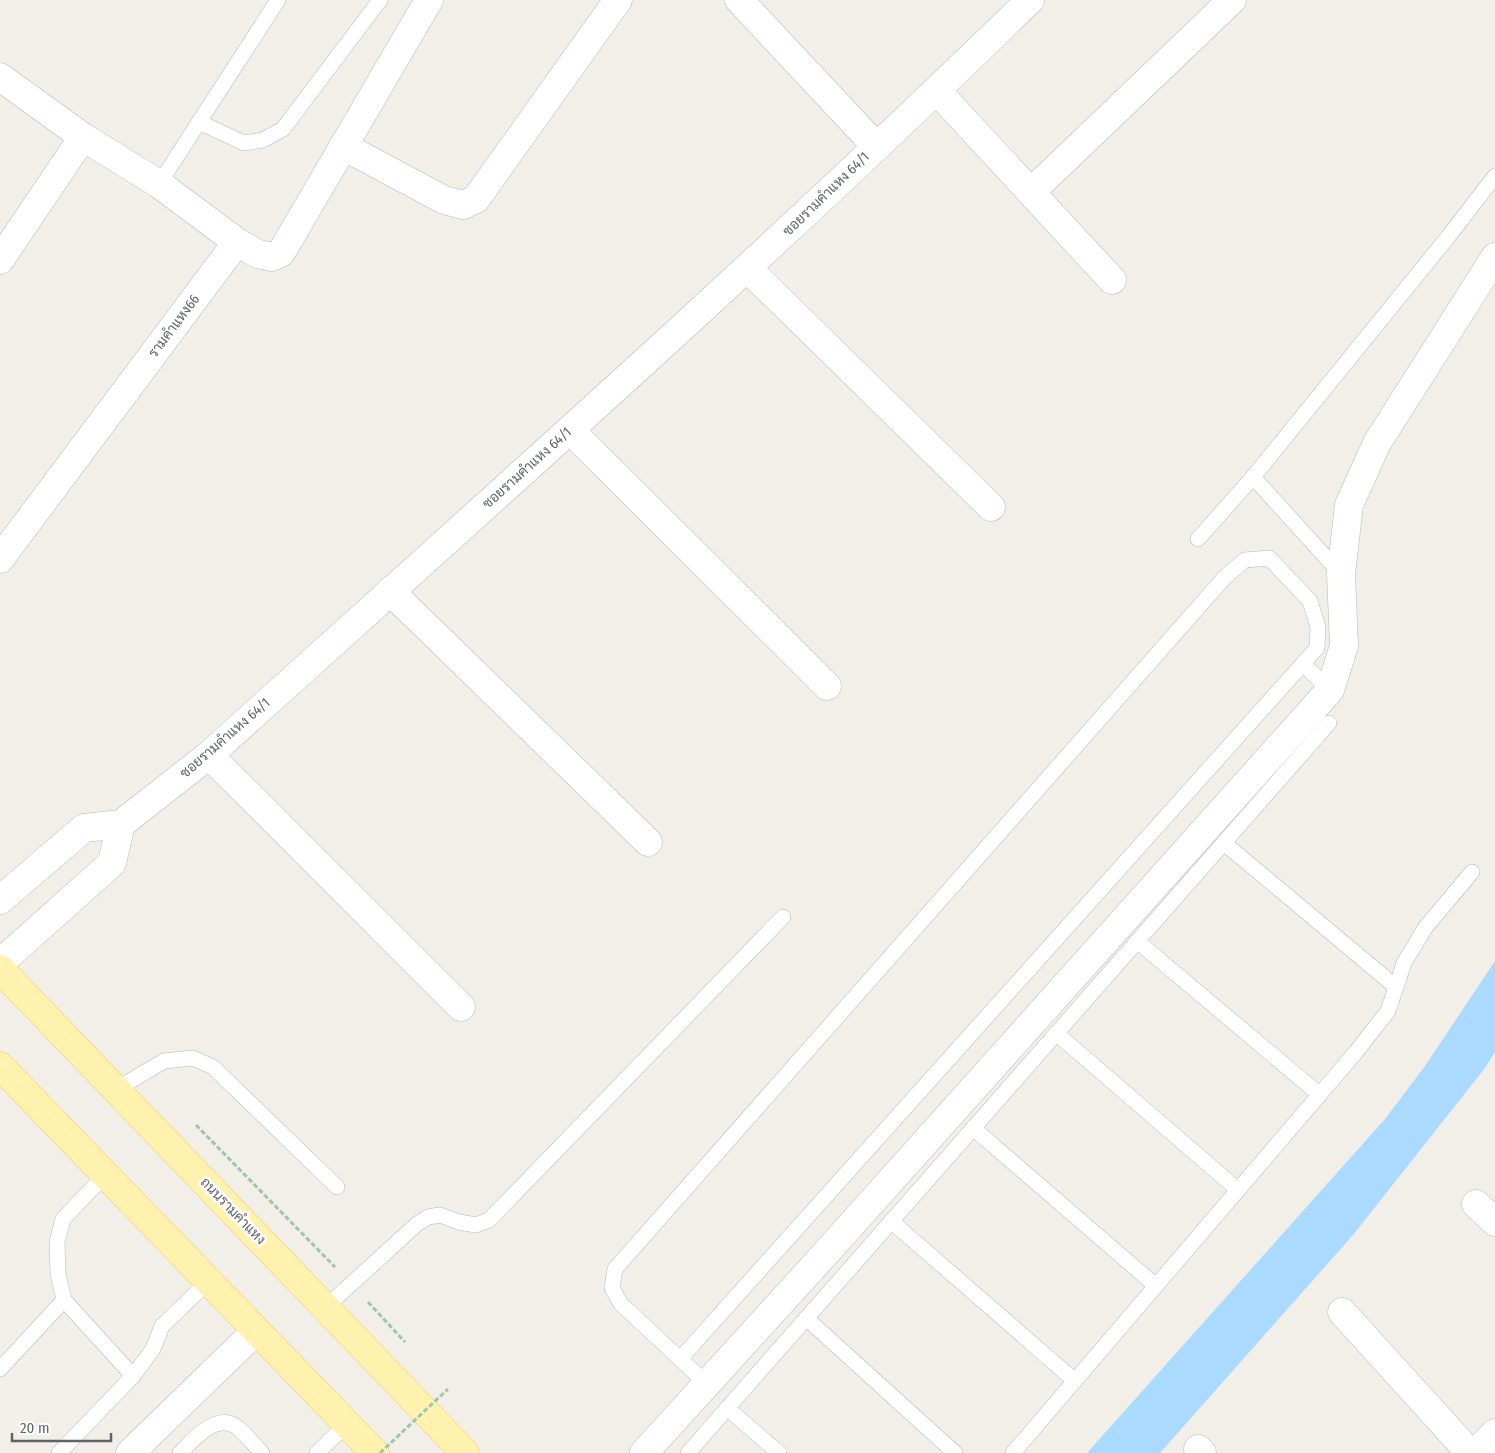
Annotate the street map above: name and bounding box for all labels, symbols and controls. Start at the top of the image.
street label: ซอยรามคำแหง 64/1 [779,148,873,240]
street label: รามคำแหง66 [145,291,203,361]
street label: ซอยรามคำแหง 64/1 [479,424,575,512]
street label: ซอยรามคำแหง 64/1 [177,694,273,782]
street label: ถนนรามคำแหง [197,1174,269,1248]
scale bar [12,1410,111,1442]
text: 20 m [20,1419,50,1437]

